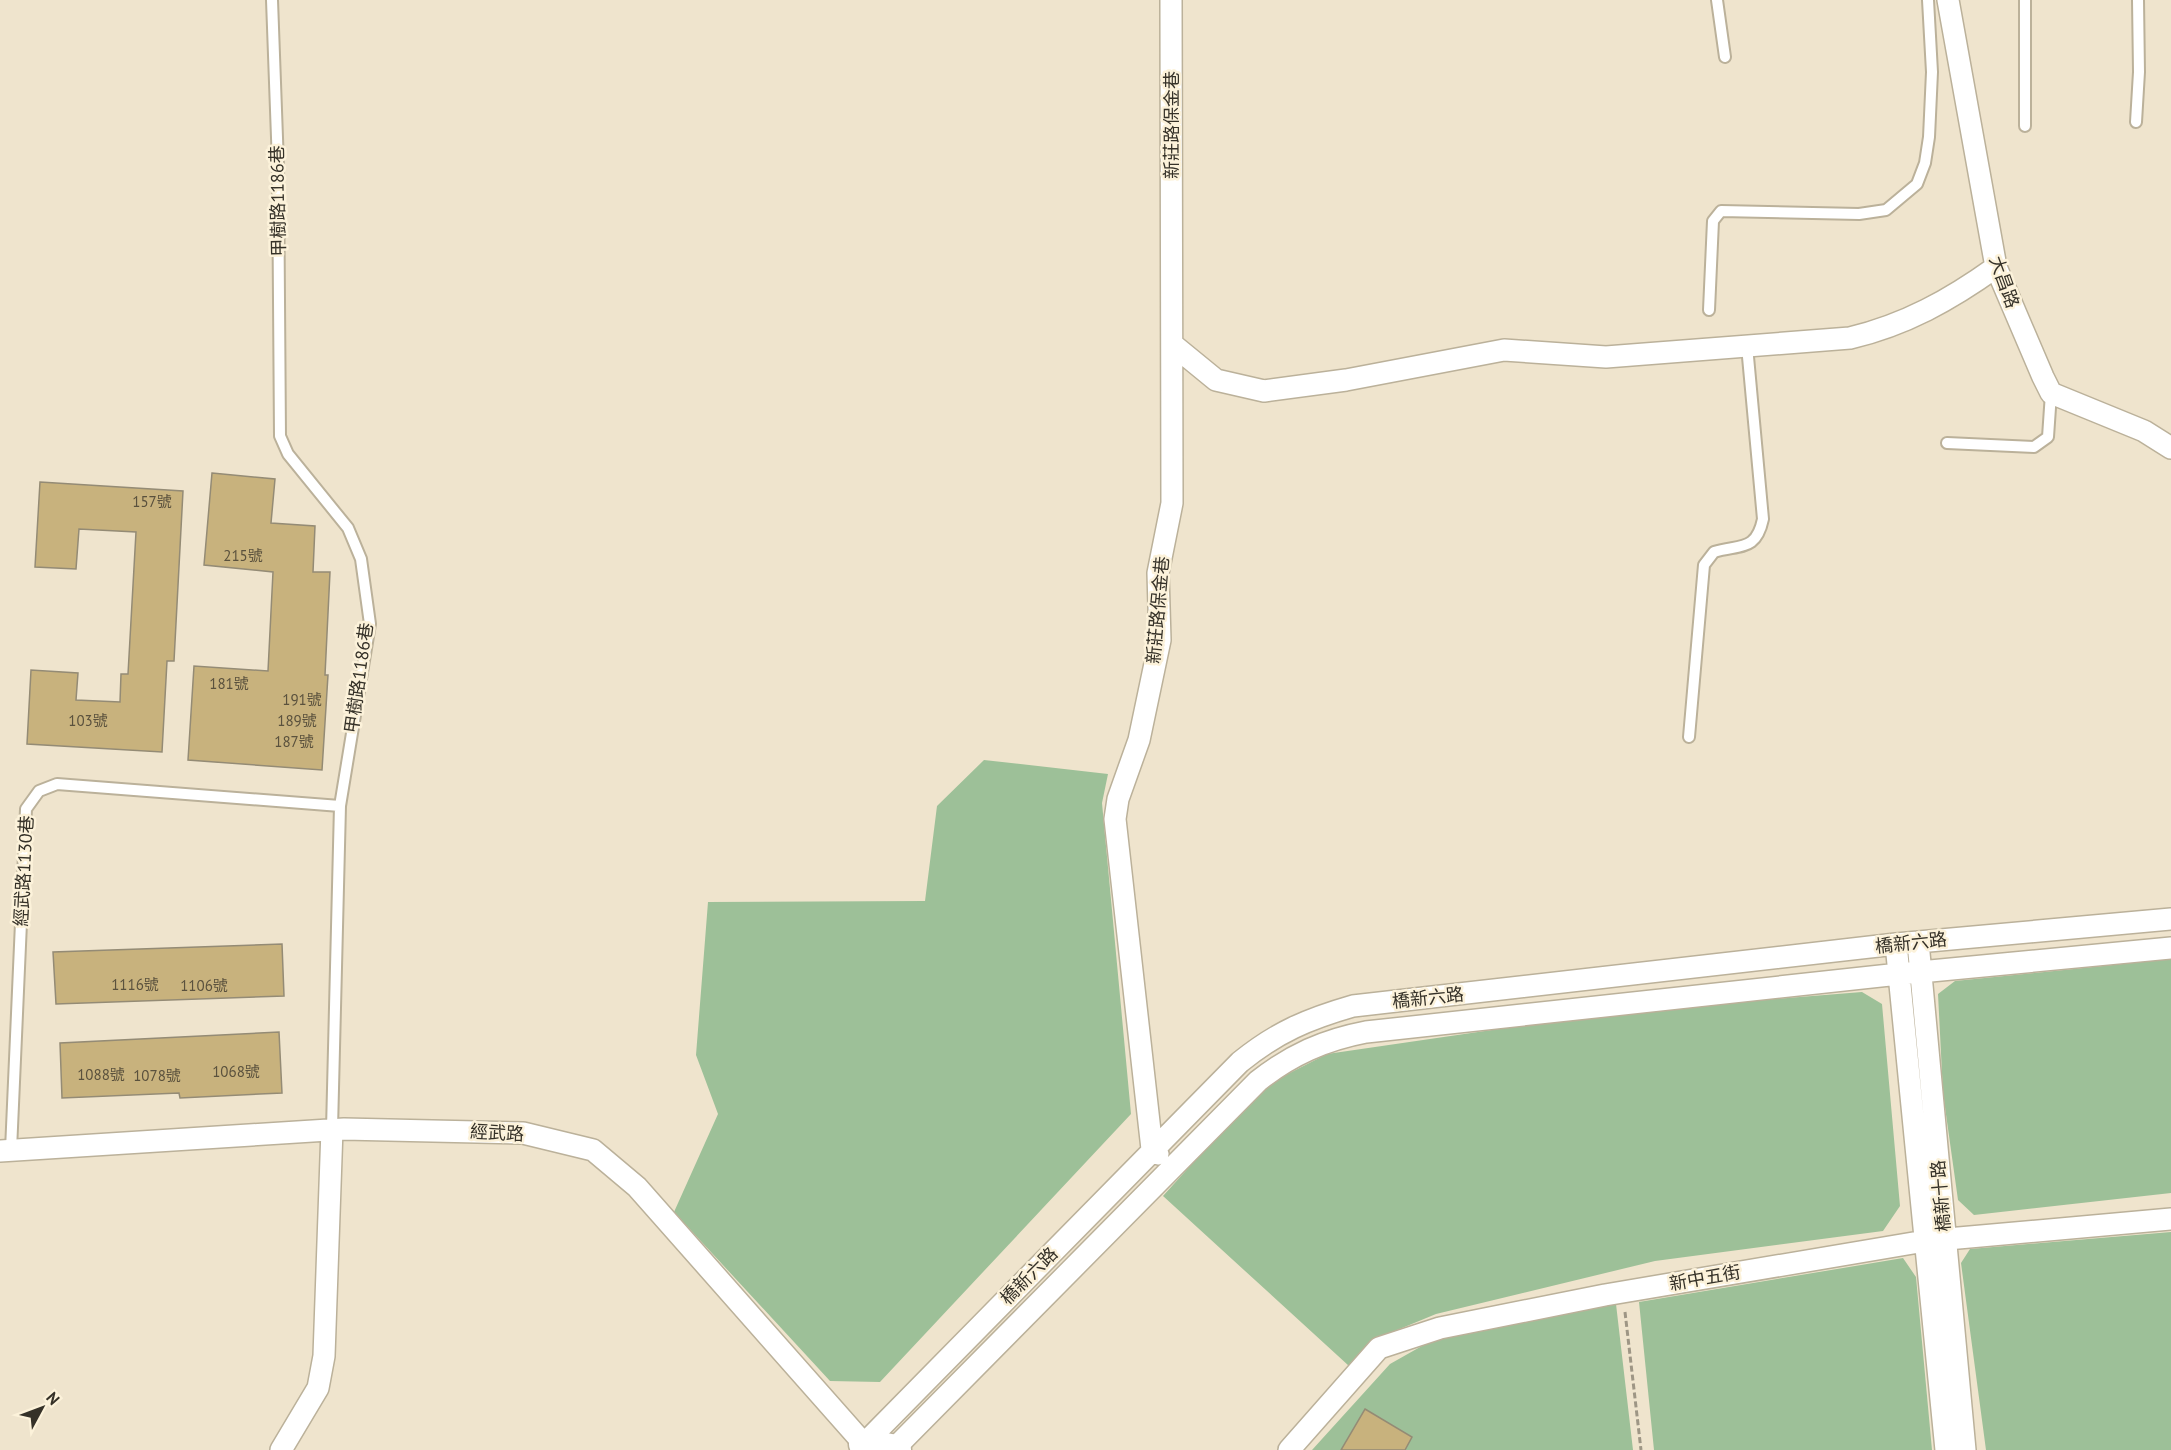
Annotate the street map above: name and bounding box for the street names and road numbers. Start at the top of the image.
street label: 新莊路保金巷 [1160,71,1183,179]
street label: 甲樹路1186巷 [265,145,290,257]
street label: 大昌路 [1984,253,2025,311]
street label: 新莊路保金巷 [1141,555,1174,665]
street label: 甲樹路1186巷 [339,621,378,735]
street label: 經武路1130巷 [9,815,38,927]
street label: 橋新六路 [1874,927,1948,958]
street label: 橋新六路 [1391,982,1465,1013]
street label: 經武路 [469,1120,525,1145]
street label: 橋新十路 [1926,1159,1955,1233]
street label: 橋新六路 [995,1242,1062,1309]
street label: 新中五街 [1667,1260,1742,1295]

